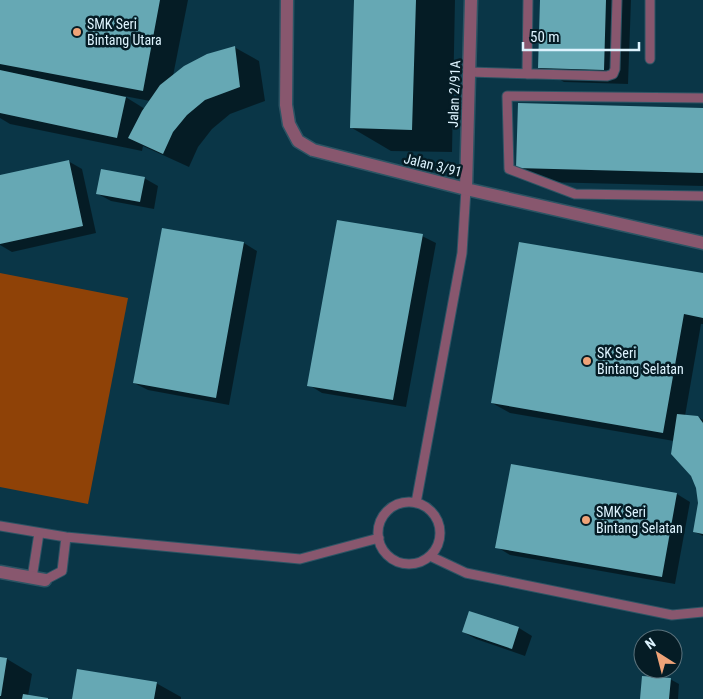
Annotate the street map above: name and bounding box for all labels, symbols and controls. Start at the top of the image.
place label: SMK Seri Bintang Utara [87,16,162,48]
scale bar [523,20,639,52]
marker: SMK Seri Bintang Utara [71,26,83,38]
text: 50 m [530,28,560,46]
street label: Jalan 2/91A [445,60,463,128]
street label: Jalan 3/91 [402,150,464,180]
place label: SK Seri Bintang Selatan [597,345,684,377]
marker: SK Seri Bintang Selatan [581,355,593,367]
place label: SMK Seri Bintang Selatan [596,504,683,536]
marker: SMK Seri Bintang Selatan [580,514,592,526]
north arrow [633,629,683,679]
text: N [642,634,659,652]

